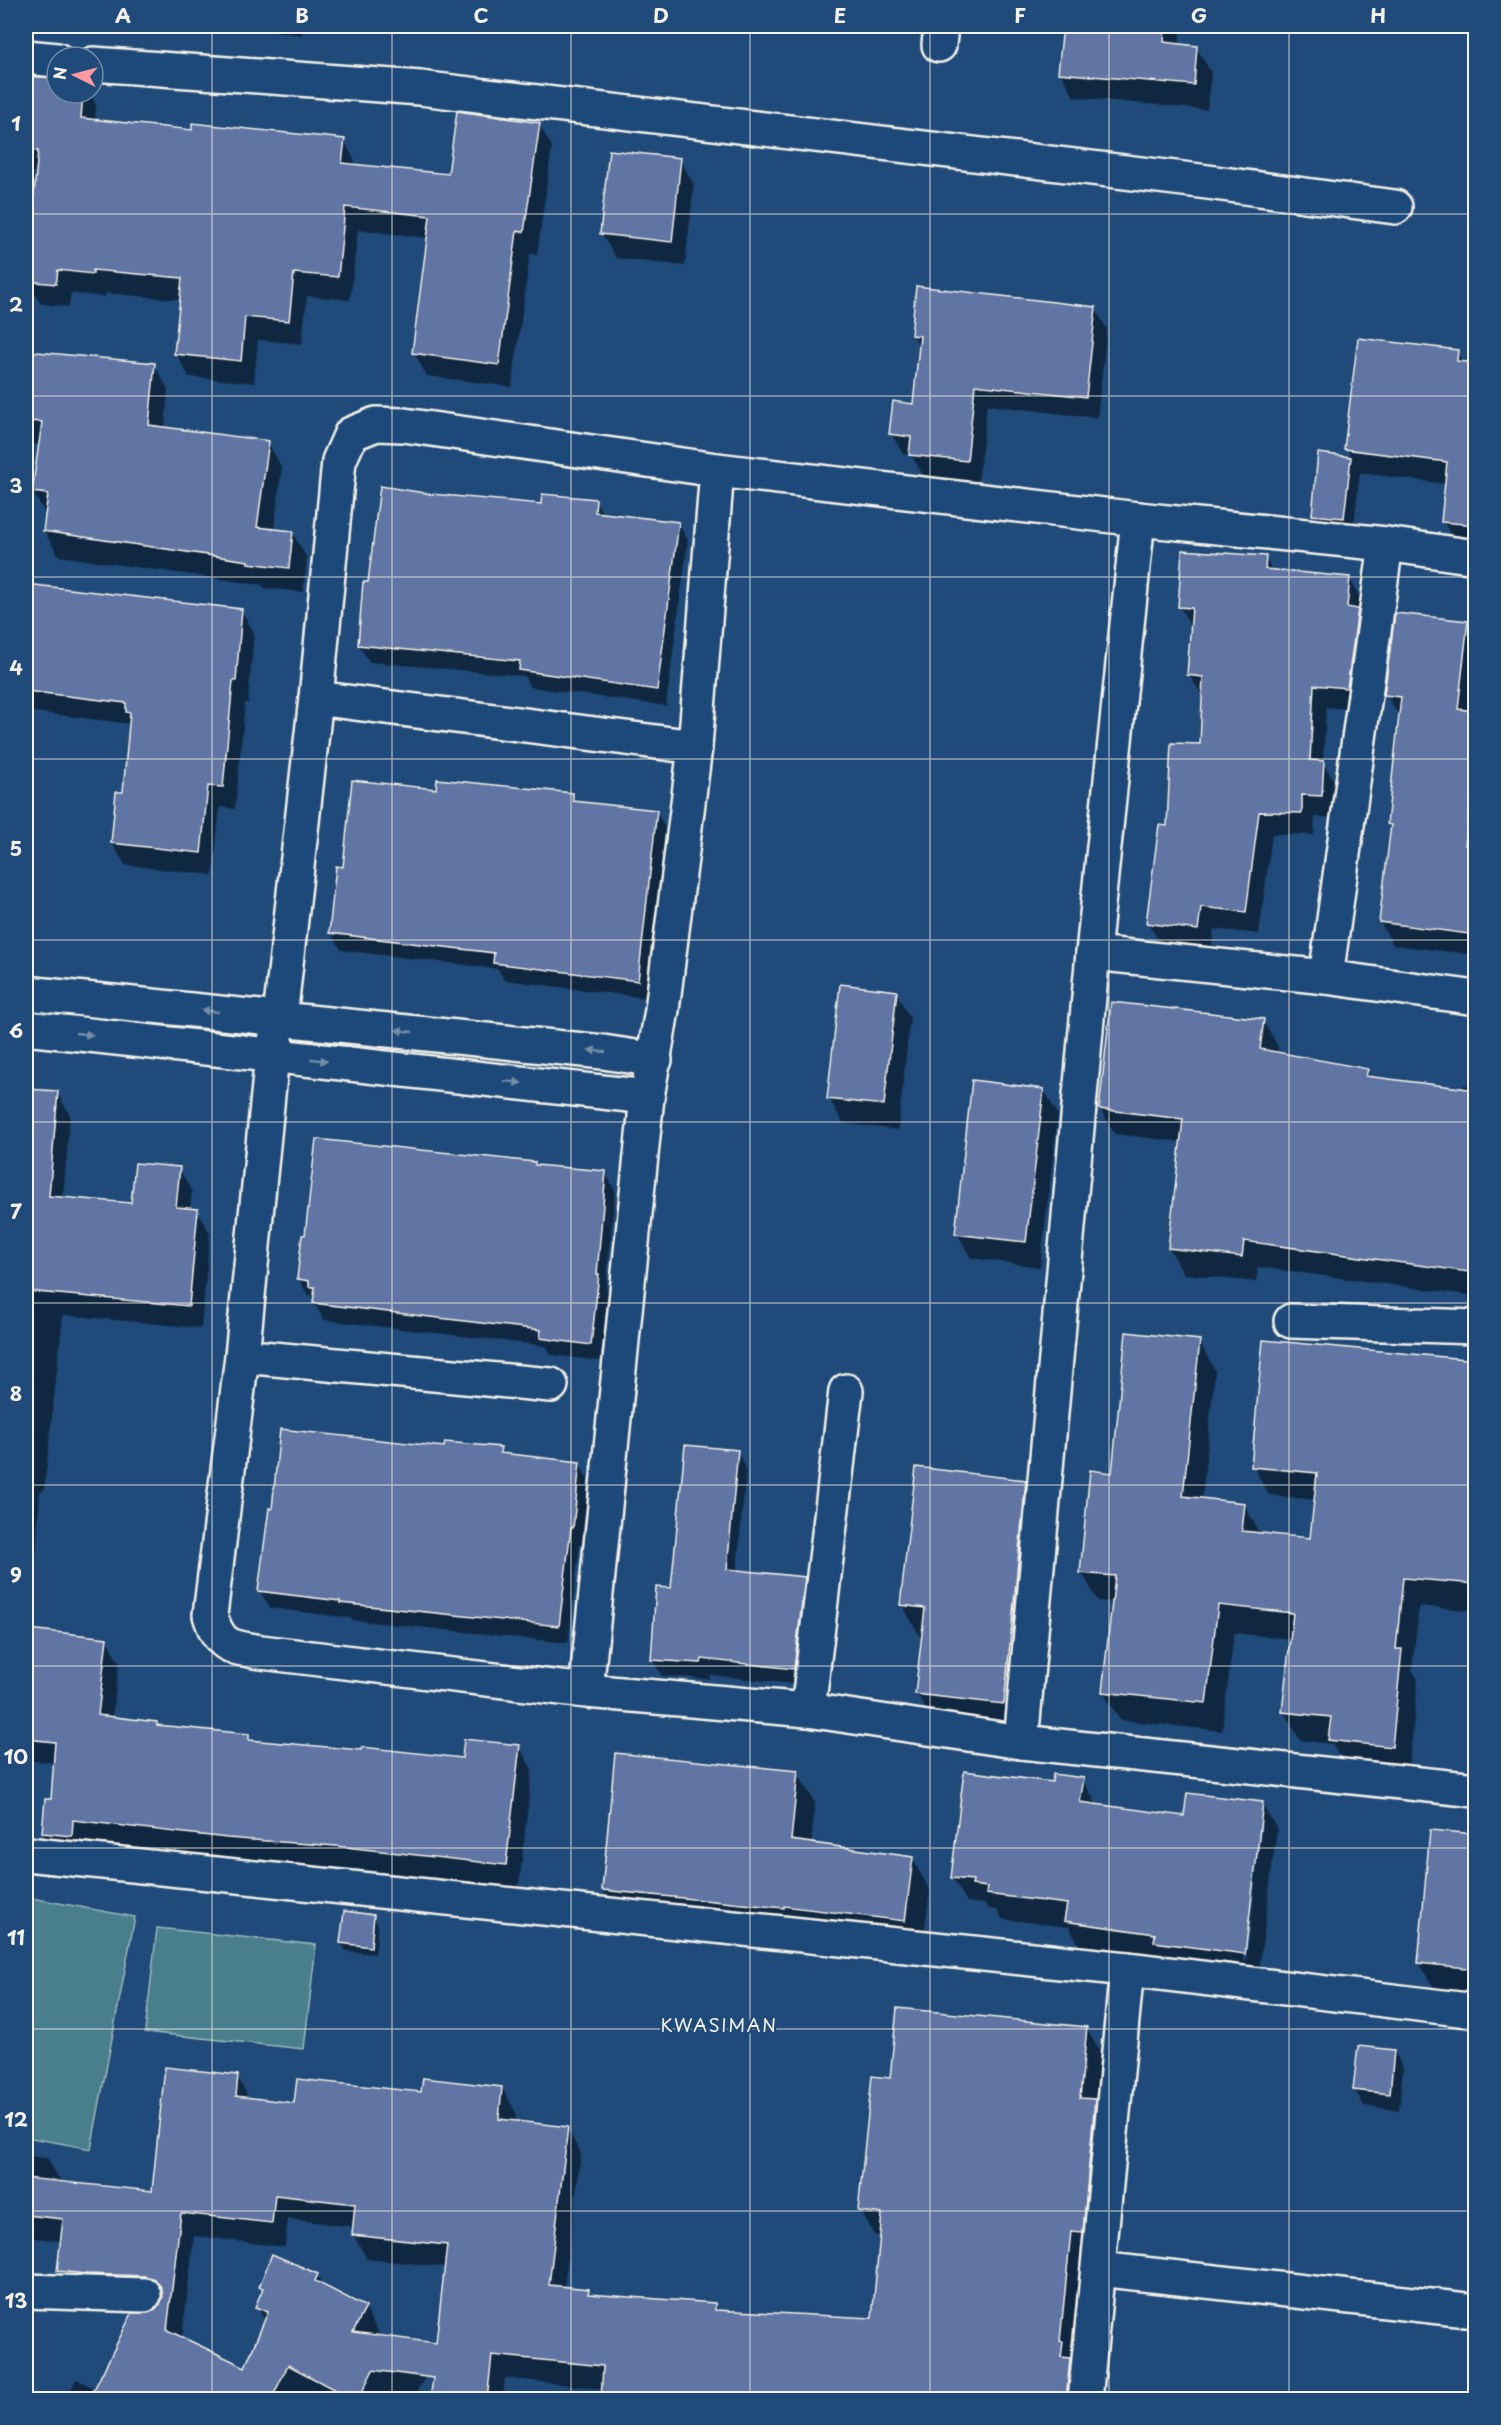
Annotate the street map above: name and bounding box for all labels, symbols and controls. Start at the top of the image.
text: A [115,0,131,30]
text: B [295,0,309,30]
text: C [473,0,489,30]
text: D [653,0,669,30]
text: E [834,0,846,30]
text: F [1014,0,1026,30]
text: G [1191,0,1207,30]
text: H [1370,0,1386,30]
north arrow [45,45,105,105]
text: N [46,66,72,81]
text: 1 [11,108,21,138]
text: 2 [9,289,23,319]
text: 3 [9,470,23,500]
text: 4 [9,652,23,682]
text: 5 [10,833,22,863]
one-way arrow [200,1006,219,1016]
text: 6 [9,1015,23,1045]
one-way arrow [394,1026,413,1035]
one-way arrow [74,1030,93,1039]
one-way arrow [588,1047,607,1056]
one-way arrow [310,1055,329,1065]
one-way arrow [504,1078,523,1087]
text: 7 [10,1196,22,1226]
text: 8 [10,1378,22,1408]
text: 9 [10,1559,22,1589]
text: 10 [4,1741,28,1771]
text: 11 [7,1922,25,1952]
district label: KWASIMAN [661,2011,778,2038]
text: 12 [4,2104,28,2134]
text: 13 [5,2285,27,2315]

